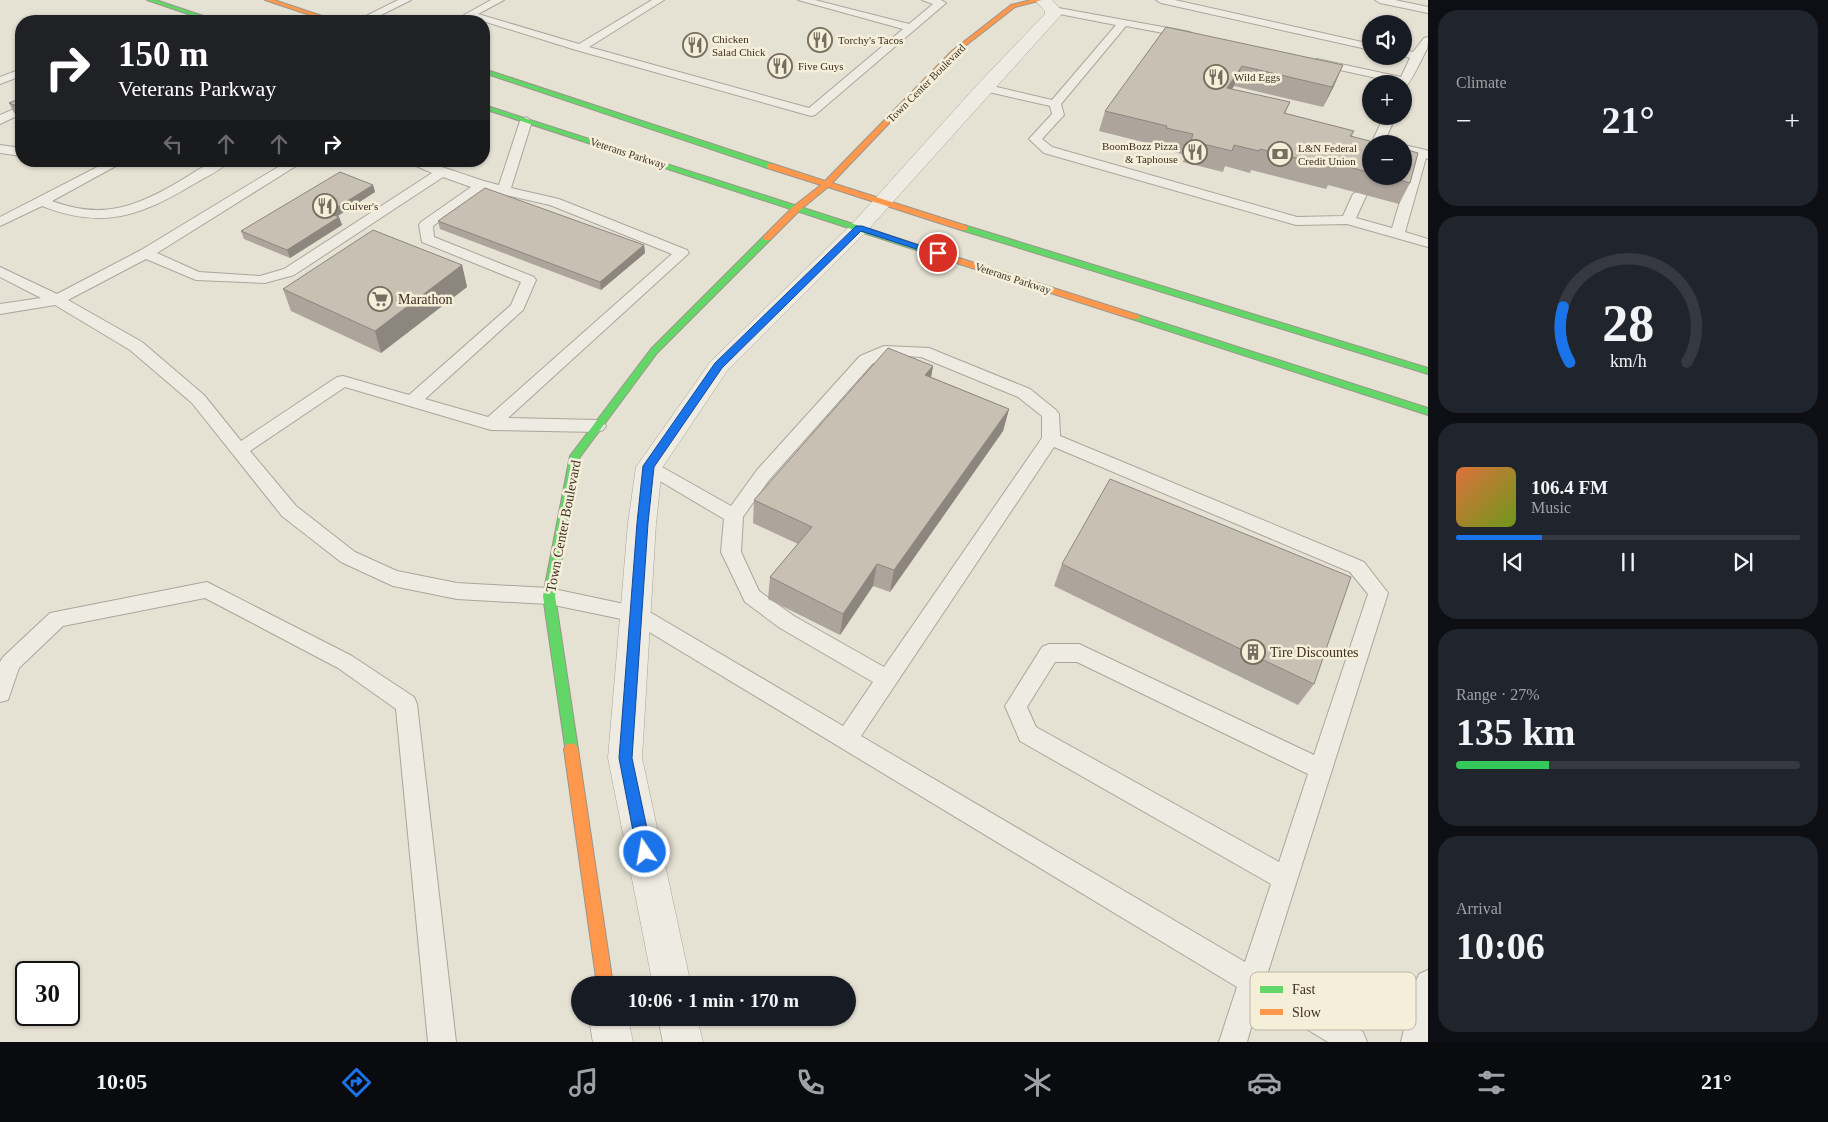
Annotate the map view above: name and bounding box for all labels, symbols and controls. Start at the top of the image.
map controls [1362,15,1412,185]
button: sound [1362,15,1412,65]
restaurant icon: Torchy's Tacos [807,27,833,53]
restaurant icon: Chicken Salad Chick [682,32,708,58]
place label: Chicken Salad Chick [712,33,766,58]
place label: Torchy's Tacos [838,34,903,46]
icon: right [35,35,100,100]
text: 150 m [118,35,208,74]
street label: Town Center Boulevard [884,41,968,125]
restaurant icon: Five Guys [767,53,793,79]
place label: Five Guys [798,60,844,72]
restaurant icon: Wild Eggs [1203,64,1229,90]
place label: Wild Eggs [1234,71,1280,83]
text: Climate [1456,74,1507,91]
button: + [1362,75,1412,125]
text: Veterans Parkway [118,76,276,101]
text: 21° [1601,99,1655,141]
text: − [1456,105,1472,136]
text: + [1784,105,1800,136]
icon: left [159,130,187,158]
icon: ahead [212,130,240,158]
icon: ahead [265,130,293,158]
icon: right [318,130,346,158]
street label: Veterans Parkway [589,135,668,171]
button: − [1362,135,1412,185]
restaurant icon: BoomBozz Pizza & Taphouse [1182,139,1208,165]
place label: BoomBozz Pizza & Taphouse [1102,140,1178,165]
bank icon: L&N Federal Credit Union [1267,141,1293,167]
place label: L&N Federal Credit Union [1298,142,1357,167]
restaurant icon: Culver's [312,193,338,219]
place label: Culver's [342,200,378,212]
pin [917,232,959,274]
icon: arrive [924,239,952,267]
street label: Veterans Parkway [974,260,1053,296]
supermarket icon: Marathon [367,286,393,312]
place label: Marathon [398,292,452,307]
text: 28 [1602,295,1654,352]
text: km/h [1610,351,1646,371]
street label: Town Center Boulevard [543,459,584,593]
text: 106.4 FM [1531,477,1608,498]
text: Music [1531,499,1571,516]
icon: previous [1499,548,1527,576]
icon: pause [1614,548,1642,576]
icon: next [1729,548,1757,576]
building icon: Tire Discountes [1240,639,1266,665]
place label: Tire Discountes [1270,645,1359,660]
text: Range · 27% [1456,686,1540,703]
text: 135 km [1456,711,1575,753]
position arrow [618,825,670,877]
text: Arrival [1456,900,1502,917]
text: 10:06 [1456,925,1545,967]
speed limit sign: 30 [15,961,80,1026]
legend [1250,972,1416,1030]
text: Fast [1292,982,1315,997]
text: 10:06 · 1 min · 170 m [628,990,799,1011]
text: Slow [1292,1005,1322,1020]
icon: directions [339,1065,374,1100]
icon: music [566,1065,601,1100]
icon: phone [793,1065,828,1100]
icon: climate [1020,1065,1055,1100]
icon: car [1247,1065,1282,1100]
icon: filters [1474,1065,1509,1100]
text: 10:05 [96,1069,147,1094]
text: 21° [1701,1069,1732,1094]

